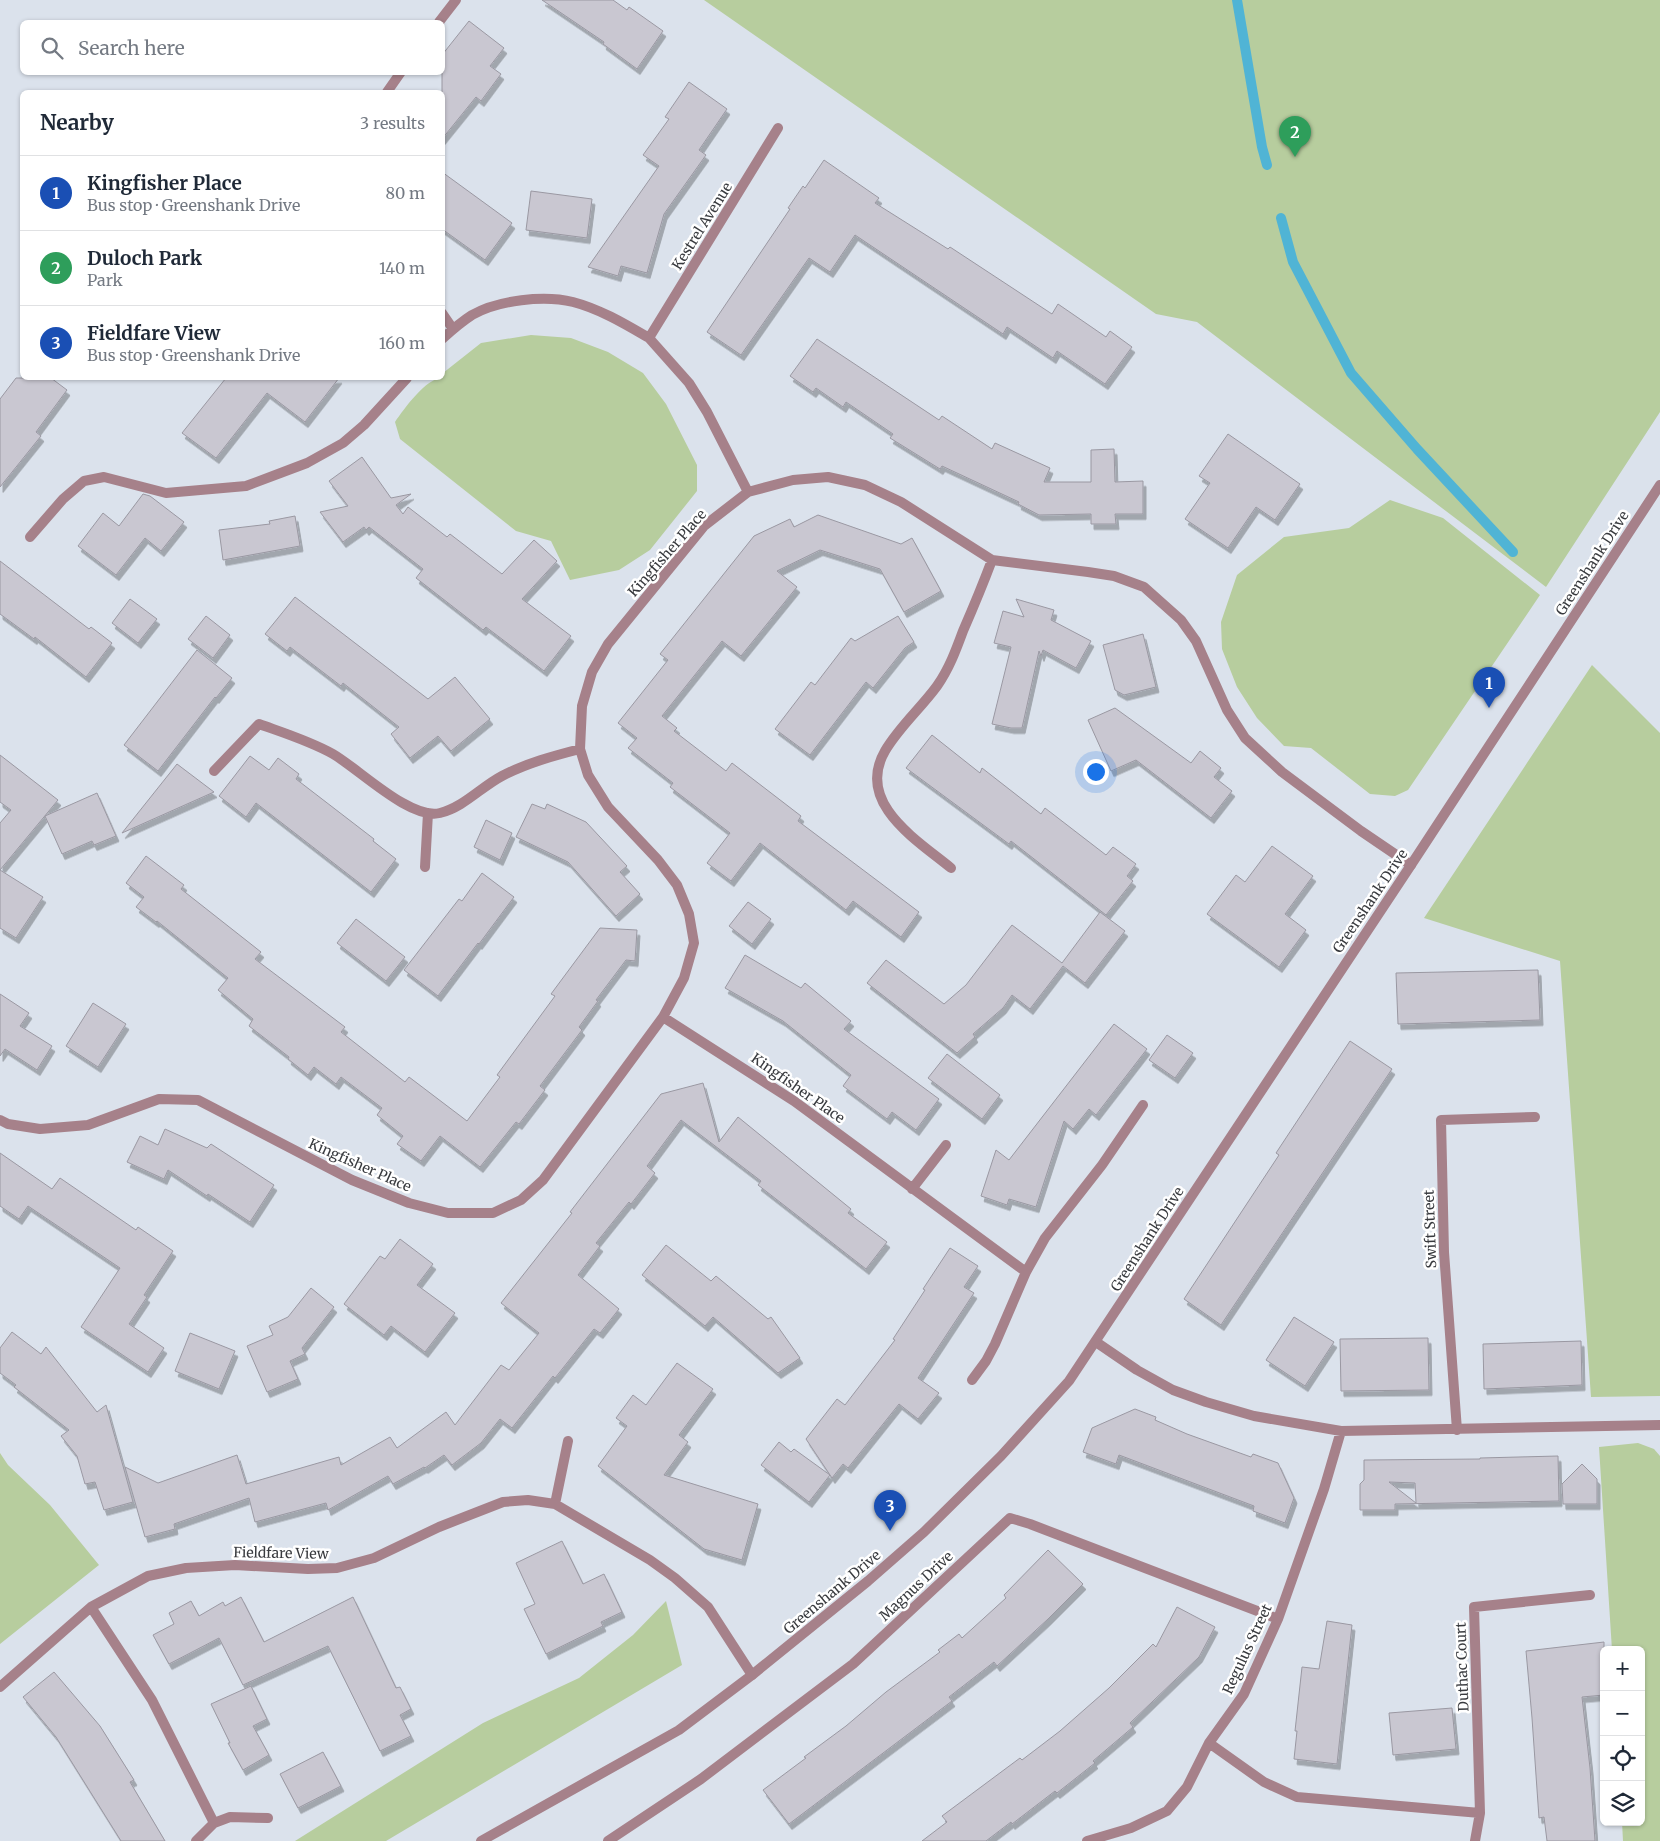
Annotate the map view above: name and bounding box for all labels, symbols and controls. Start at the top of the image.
search box [20,20,445,75]
icon: search [38,34,66,62]
text: Search here [78,36,185,60]
text: Nearby [40,109,114,136]
text: 3 results [360,113,425,133]
pin: 2 [1279,116,1311,157]
text: Kingfisher Place [87,171,242,195]
street label: Kestrel Avenue [668,179,736,273]
text: 1 [52,183,60,203]
text: 80 m [386,183,425,203]
text: Bus stop · Greenshank Drive [87,195,300,215]
text: Duloch Park [87,246,202,270]
text: 2 [51,258,61,278]
text: 140 m [379,258,425,278]
text: Park [87,270,123,290]
text: Fieldfare View [87,321,220,345]
text: 3 [51,333,61,353]
text: 160 m [379,333,425,353]
text: Bus stop · Greenshank Drive [87,345,300,365]
street label: Kingfisher Place [624,505,710,601]
street label: Greenshank Drive [1551,507,1633,619]
pin: 1 [1473,667,1505,708]
your location [1083,759,1109,785]
street label: Greenshank Drive [1329,846,1411,956]
street label: Kingfisher Place [748,1049,848,1127]
street label: Kingfisher Place [306,1134,414,1196]
street label: Greenshank Drive [1106,1183,1188,1295]
street label: Swift Street [1420,1189,1440,1269]
pin: 3 [874,1490,906,1531]
street label: Fieldfare View [233,1543,329,1563]
street label: Greenshank Drive [780,1546,884,1638]
street label: Magnus Drive [875,1547,957,1625]
street label: Regulus Street [1218,1601,1276,1697]
street label: Duthac Court [1451,1621,1473,1712]
map controls [1600,1646,1645,1826]
button: + [1600,1646,1645,1691]
button: − [1600,1691,1645,1736]
button: locate [1600,1736,1645,1781]
button: layers [1600,1781,1645,1826]

